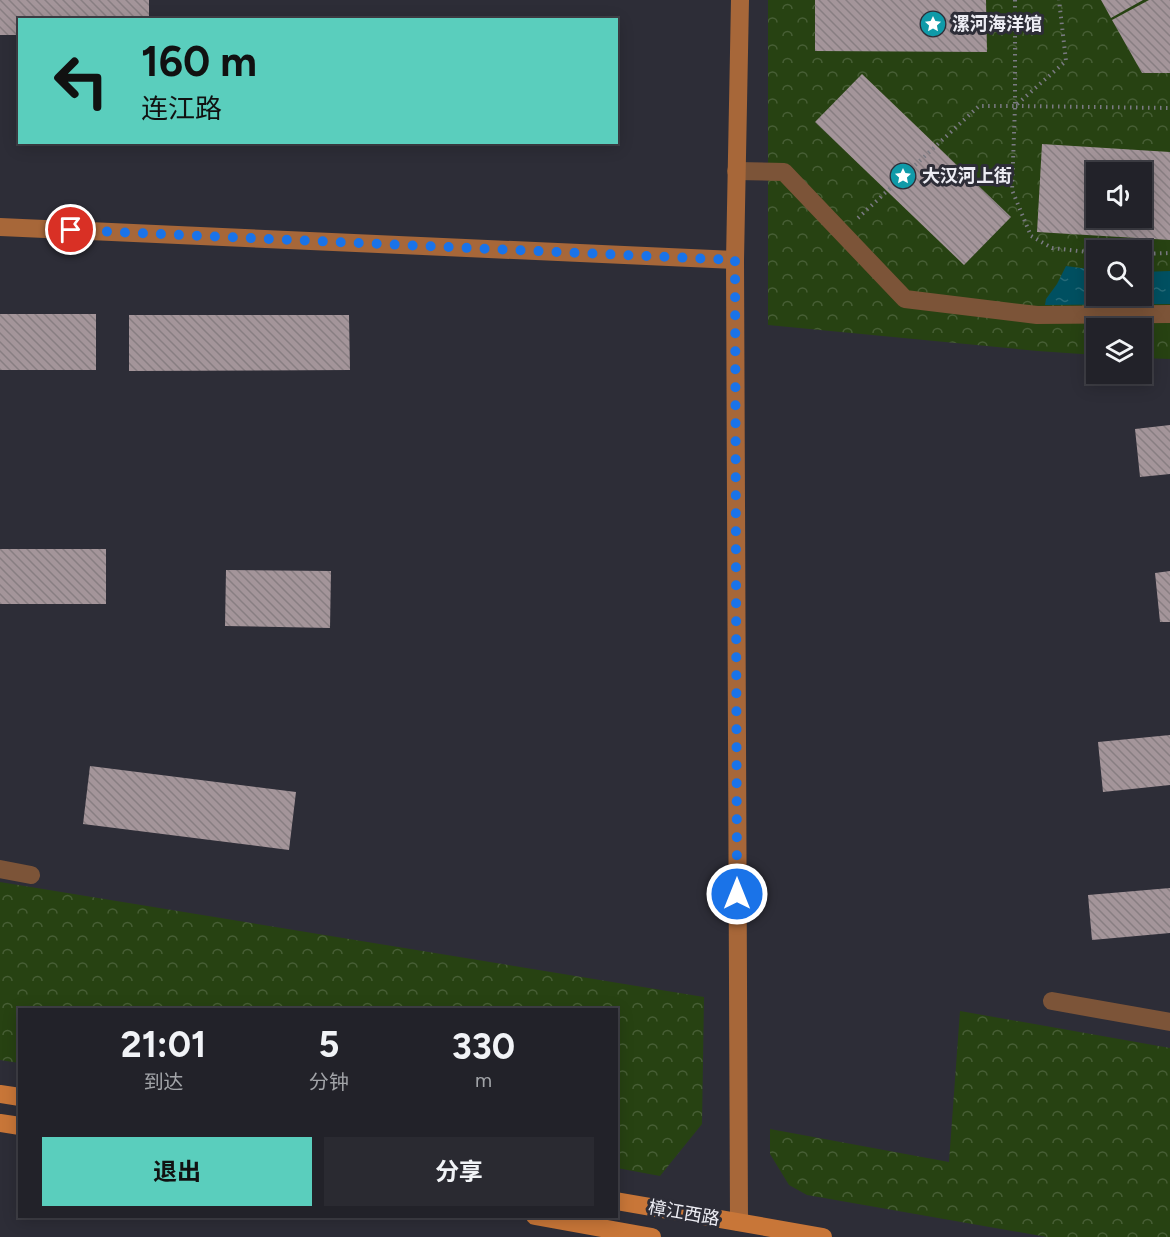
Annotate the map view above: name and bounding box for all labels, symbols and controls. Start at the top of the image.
place icon: 漯河海洋馆 [918,9,948,39]
place label: 漯河海洋馆 [952,13,1042,35]
text: 160 m [141,36,257,87]
icon: left [42,42,120,120]
text: 连江路 [141,92,222,125]
place icon: 大汉河上街 [888,161,918,191]
map controls [1086,162,1152,384]
button: sound [1086,162,1152,228]
place label: 大汉河上街 [922,165,1012,187]
pin [45,204,96,255]
icon: arrive [54,213,87,246]
button: search [1086,240,1152,306]
button: layers [1086,318,1152,384]
position arrow [705,862,769,926]
text: 21:01 [121,1023,206,1066]
text: 5 [319,1023,339,1066]
text: 330 [452,1025,515,1068]
text: m [475,1068,492,1092]
text: 到达 [144,1070,184,1094]
text: 分钟 [309,1070,349,1094]
button: 退出 [42,1137,312,1206]
button: 分享 [324,1137,594,1206]
street label: 樟江西路 [647,1196,721,1230]

